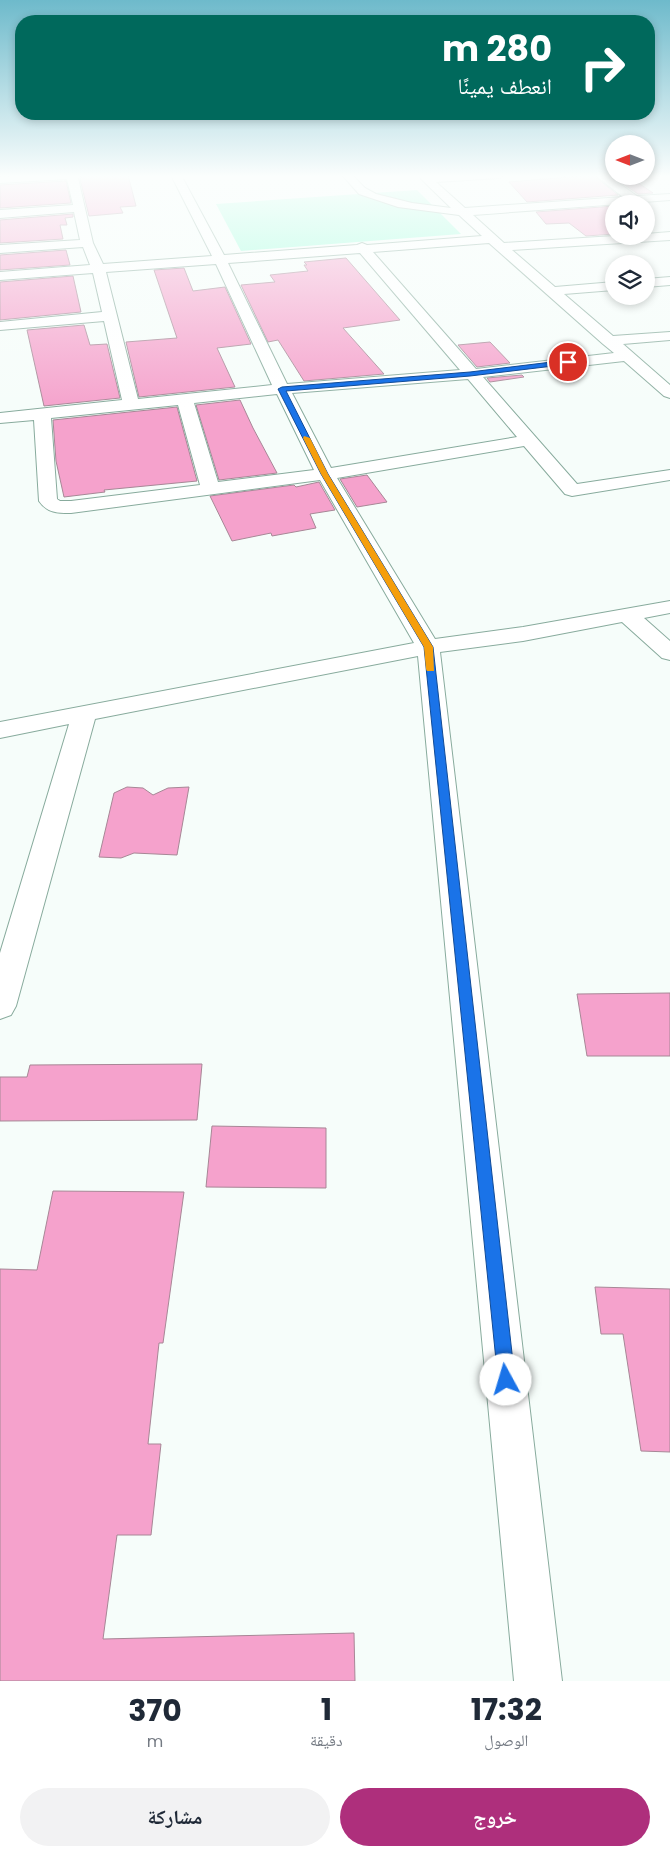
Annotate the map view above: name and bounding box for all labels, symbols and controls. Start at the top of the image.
text: 280 m [442,24,552,73]
icon: right [570,35,635,100]
text: انعطف يمينًا [457,71,552,102]
north arrow [605,135,655,185]
map controls [605,135,655,305]
button: sound [605,195,655,245]
button: layers [605,255,655,305]
pin [547,341,589,383]
icon: arrive [554,348,582,376]
position arrow [479,1353,531,1405]
text: 1 [321,1688,332,1731]
text: 17:32 [471,1688,542,1731]
text: 370 [128,1689,182,1732]
text: دقيقة [310,1729,343,1752]
text: الوصول [484,1729,528,1752]
text: m [147,1730,163,1753]
button: مشاركة [20,1788,330,1846]
button: خروج [340,1788,650,1846]

